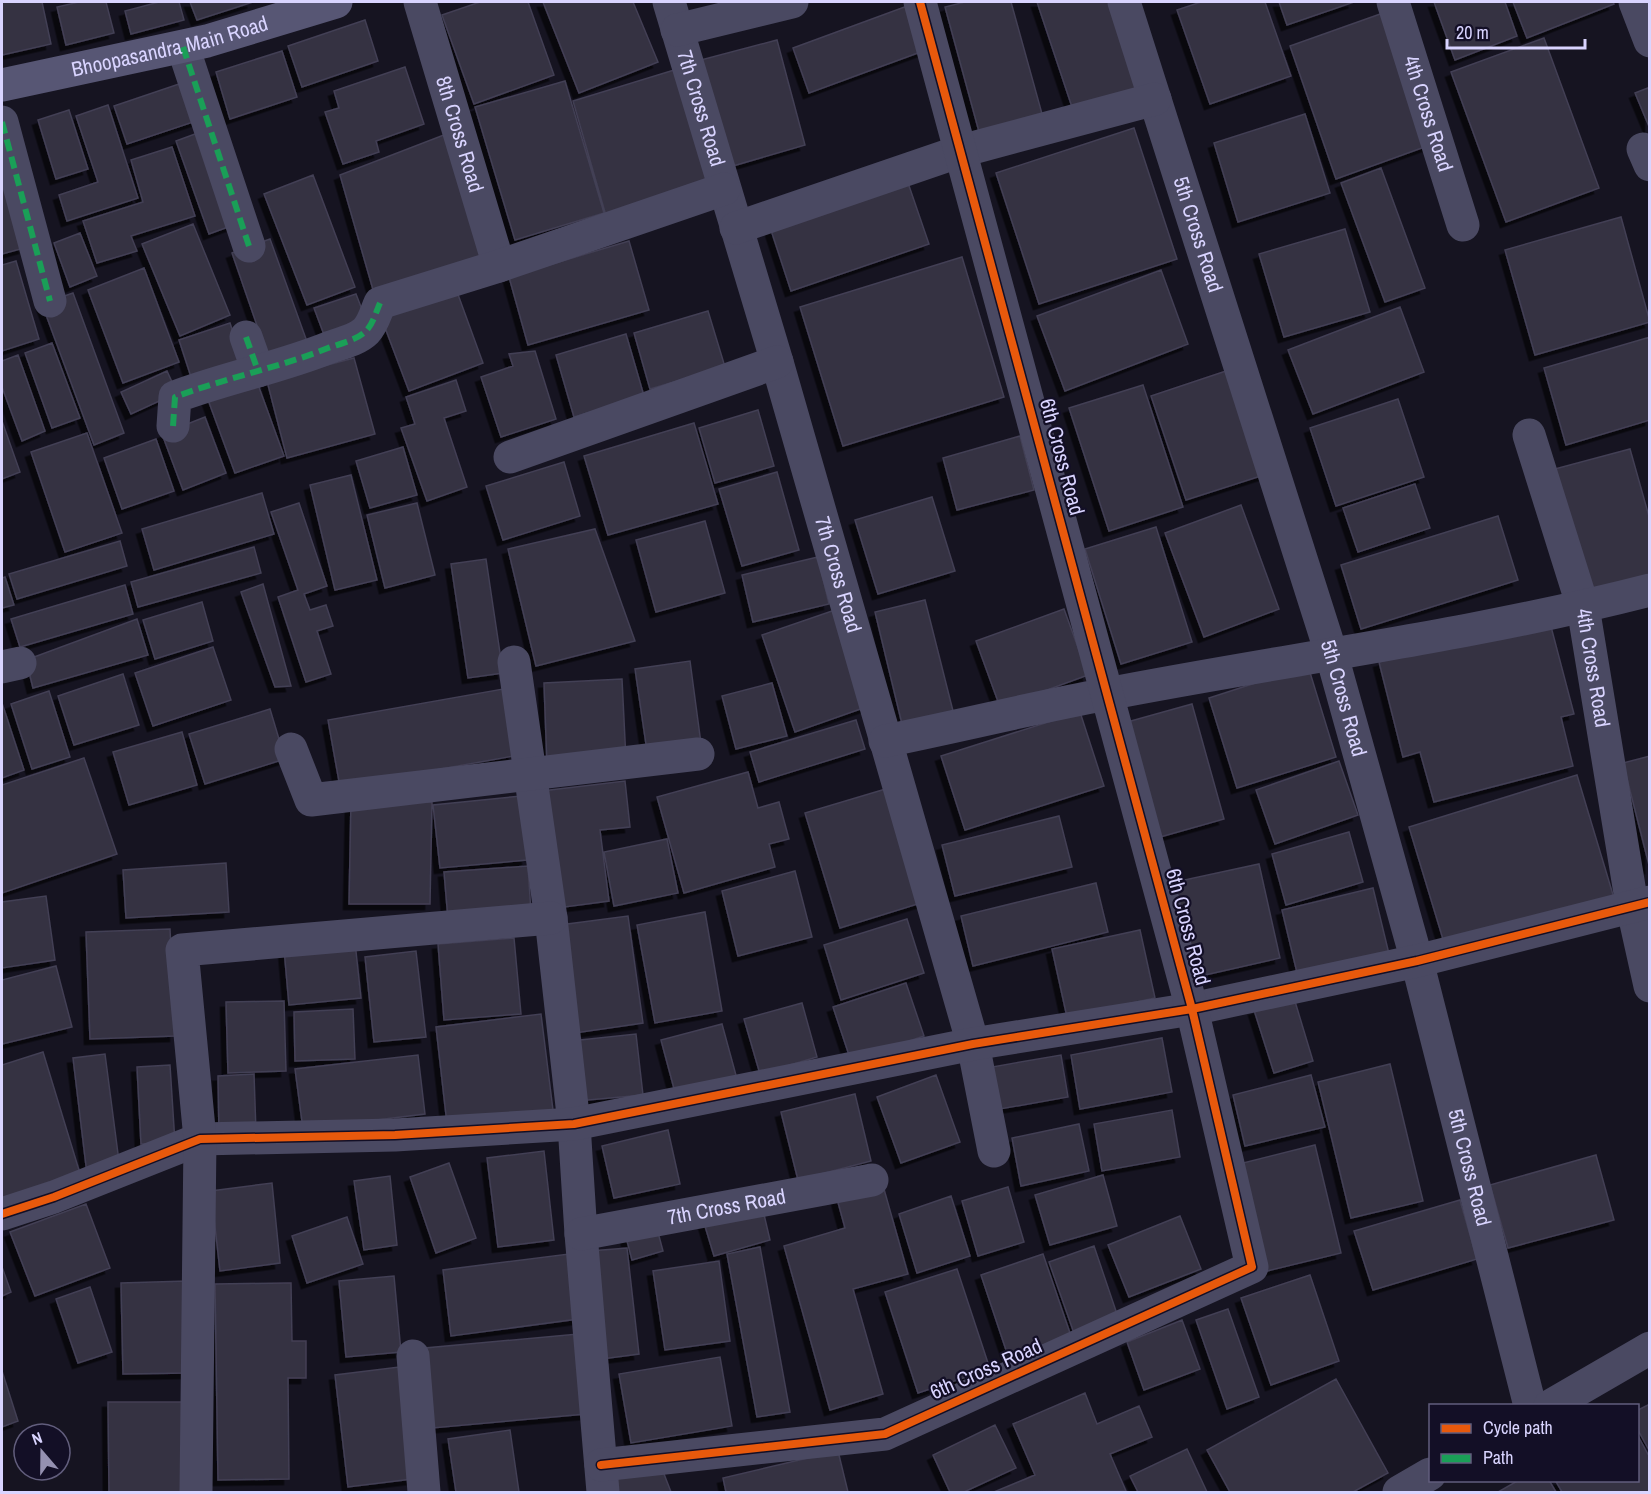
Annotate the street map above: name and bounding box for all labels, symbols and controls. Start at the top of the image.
street label: Bhoopasandra Main Road [69,8,271,84]
scale bar [1447,12,1585,50]
text: 20 m [1456,20,1489,45]
street label: 7th Cross Road [670,47,732,170]
street label: 4th Cross Road [1397,52,1460,175]
street label: 8th Cross Road [429,73,491,196]
street label: 5th Cross Road [1166,173,1230,296]
street label: 6th Cross Road [1033,395,1092,518]
street label: 7th Cross Road [808,513,869,636]
street label: 4th Cross Road [1569,606,1618,729]
street label: 5th Cross Road [1314,636,1374,760]
street label: 6th Cross Road [1159,865,1218,988]
street label: 5th Cross Road [1441,1106,1499,1229]
street label: 7th Cross Road [665,1181,788,1232]
street label: 6th Cross Road [925,1331,1046,1406]
legend [1429,1404,1639,1482]
text: Cycle path [1483,1415,1553,1440]
north arrow [12,1422,72,1482]
text: N [29,1426,45,1450]
text: Path [1483,1445,1513,1470]

